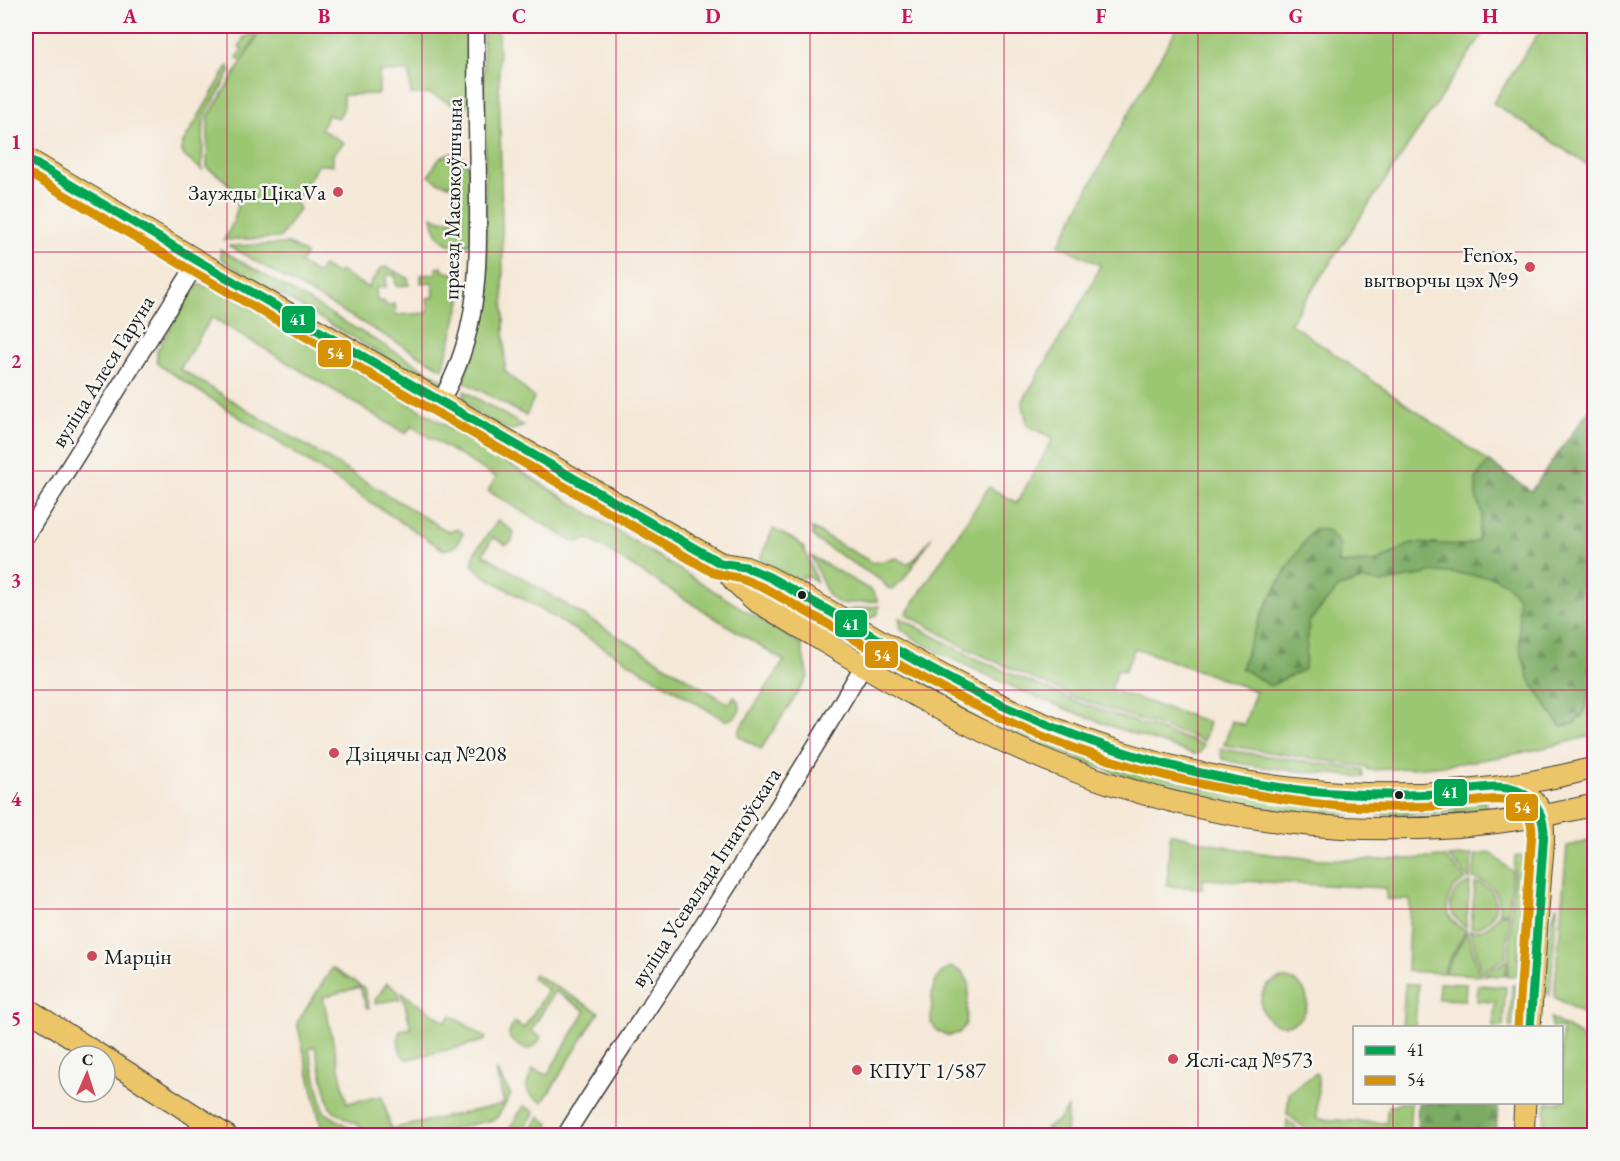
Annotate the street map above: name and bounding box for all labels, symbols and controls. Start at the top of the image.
text: A [122,3,138,29]
text: B [318,3,330,29]
text: C [512,3,526,29]
text: D [705,3,721,29]
text: E [901,3,913,29]
text: F [1096,3,1107,29]
text: G [1289,3,1303,29]
text: H [1482,3,1498,29]
street label: праезд Масюкоўшчына [436,98,469,300]
text: 1 [11,129,21,155]
place label: Заужды ЦікаVа [188,178,326,207]
marker: Заужды ЦікаVа [331,185,345,199]
place label: Fenox, вытворчы цэх №9 [1364,240,1518,294]
marker: Fenox, вытворчы цэх №9 [1523,260,1537,274]
street label: вуліца Алеся Гаруна [44,290,161,453]
line badge: 41 [281,305,316,334]
text: 41 [290,309,306,330]
line badge: 54 [317,339,352,368]
text: 54 [327,343,344,364]
text: 2 [11,348,22,374]
text: 3 [11,567,21,593]
unlabelled marker [796,589,808,601]
line badge: 41 [834,609,868,638]
text: 41 [843,614,859,635]
line badge: 54 [864,640,899,669]
text: 54 [874,645,891,666]
place label: Дзіцячы сад №208 [346,739,507,768]
marker: Дзіцячы сад №208 [327,746,341,760]
street label: вуліца Усевалада Ігнатоўскага [623,762,787,993]
line badge: 41 [1433,778,1468,807]
text: 41 [1442,782,1458,803]
text: 4 [11,786,22,812]
unlabelled marker [1393,789,1405,801]
line badge: 54 [1505,793,1539,822]
text: 54 [1514,797,1531,818]
place label: Марцін [104,942,172,971]
marker: Марцін [85,949,99,963]
text: 5 [11,1005,21,1031]
legend [1353,1026,1563,1104]
text: 41 [1407,1038,1424,1061]
north arrow [57,1044,117,1104]
place label: Яслі-сад №573 [1184,1045,1313,1074]
text: С [82,1049,94,1070]
marker: Яслі-сад №573 [1166,1052,1180,1066]
place label: КПУТ 1/587 [869,1056,986,1085]
marker: КПУТ 1/587 [850,1063,864,1077]
text: 54 [1407,1068,1425,1091]

